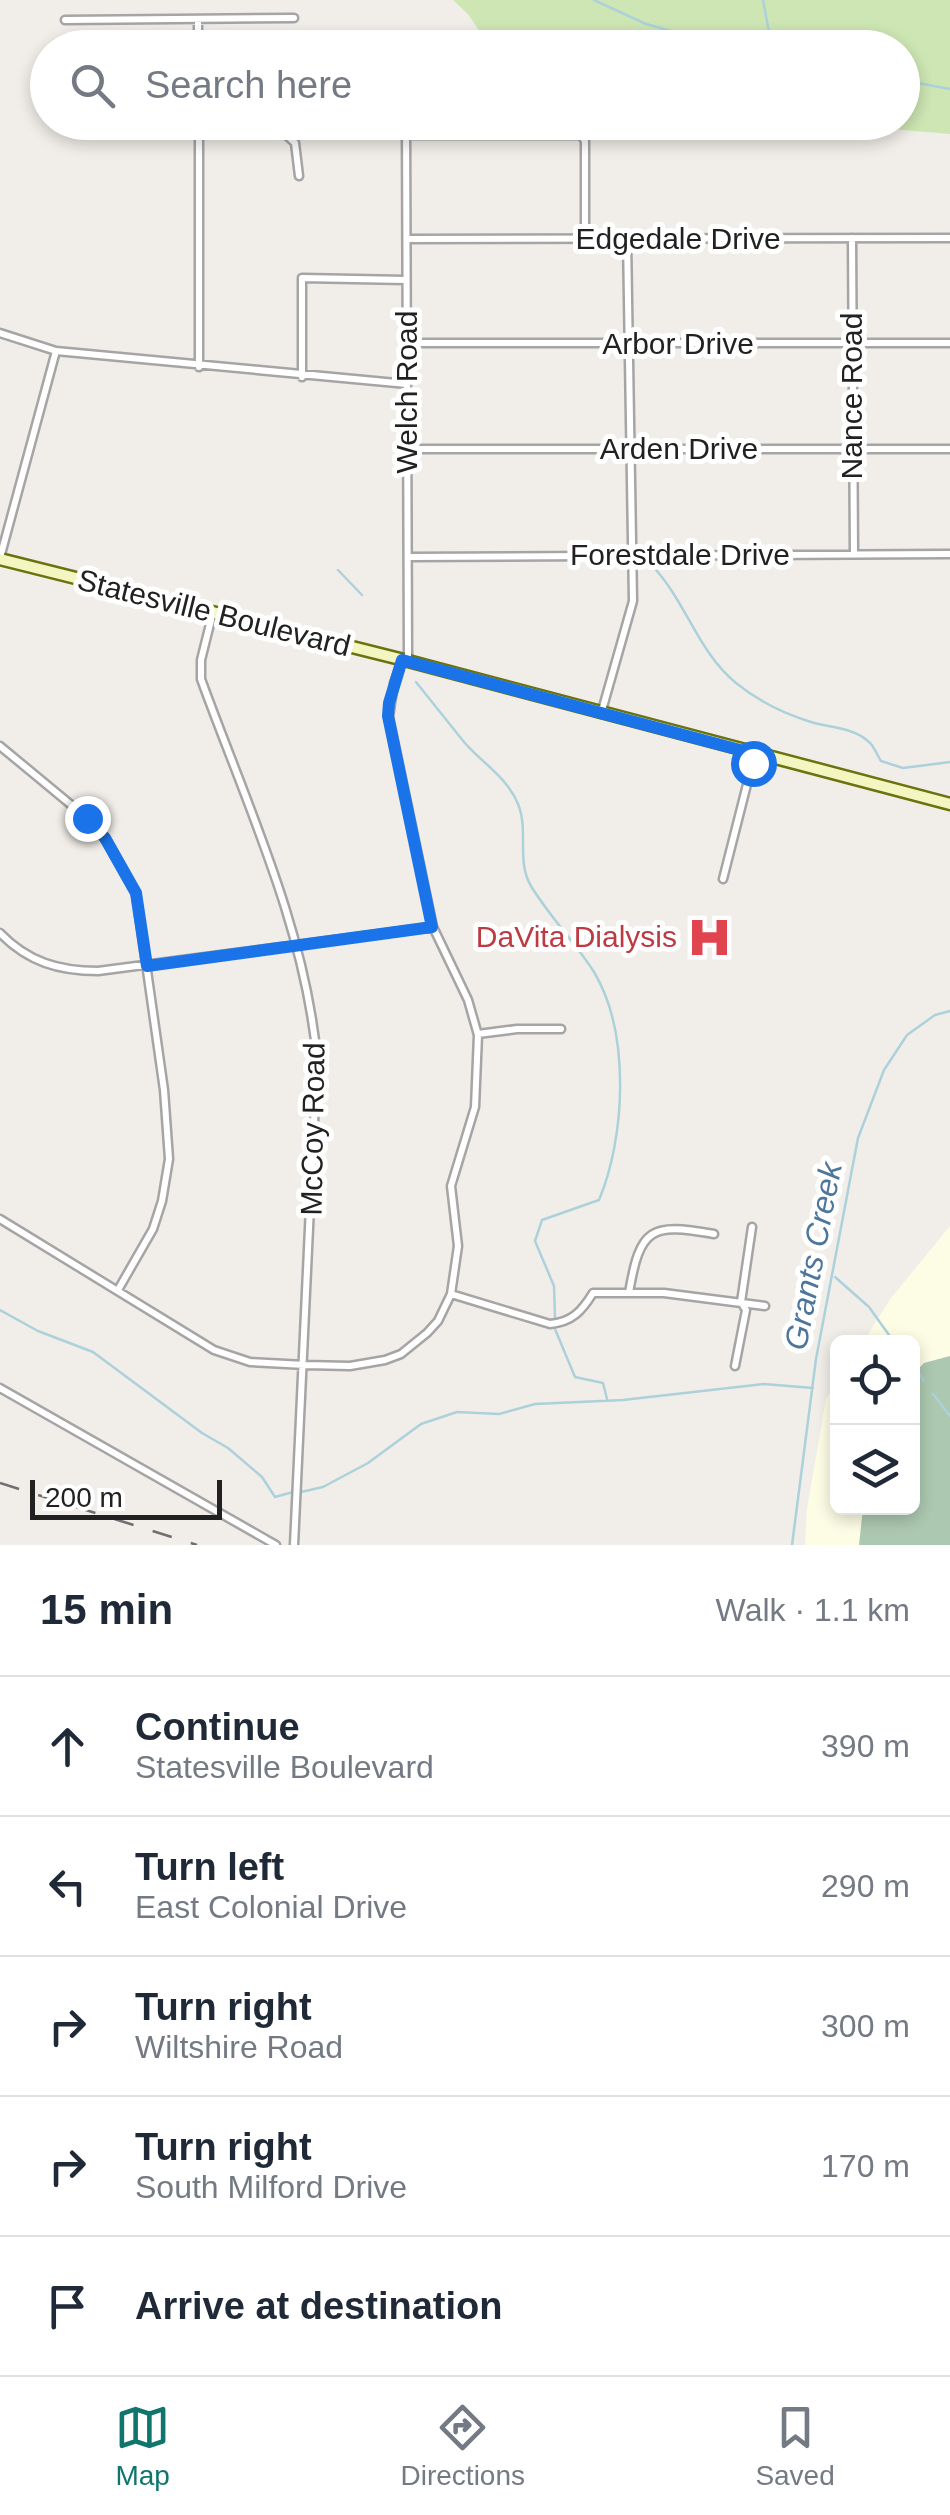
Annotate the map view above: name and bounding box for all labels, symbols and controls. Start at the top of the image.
search box [30,30,920,140]
icon: search [65,58,120,113]
text: Search here [145,64,352,106]
street label: Edgedale Drive [575,222,781,255]
street label: Welch Road [390,311,423,473]
street label: Nance Road [835,313,868,479]
street label: Arbor Drive [602,327,754,360]
street label: Arden Drive [600,432,758,465]
street label: Forestdale Drive [570,538,790,571]
street label: Statesville Boulevard [74,563,354,662]
route start [731,741,777,787]
route end [65,796,111,842]
hospital icon: DaVita Dialysis [686,913,734,961]
place label: DaVita Dialysis [476,920,677,953]
street label: McCoy Road [294,1042,331,1216]
water label: Grants Creek [777,1157,849,1353]
map controls [830,1335,920,1515]
button: locate [830,1335,920,1425]
button: layers [830,1425,920,1515]
scale bar [30,1475,222,1520]
text: 200 m [45,1482,123,1513]
text: 15 min [40,1586,173,1633]
text: Walk · 1.1 km [716,1592,910,1628]
text: Continue [135,1706,300,1748]
icon: ahead [40,1719,95,1774]
text: 390 m [821,1728,910,1764]
text: Statesville Boulevard [135,1749,434,1785]
text: Turn left [135,1846,284,1888]
icon: left [40,1859,95,1914]
text: 290 m [821,1868,910,1904]
text: East Colonial Drive [135,1889,407,1925]
text: Turn right [135,1986,312,2028]
icon: right [40,1999,95,2054]
text: 300 m [821,2008,910,2044]
text: Wiltshire Road [135,2029,343,2065]
text: Turn right [135,2126,312,2168]
icon: right [40,2139,95,2194]
text: 170 m [821,2148,910,2184]
text: South Milford Drive [135,2169,407,2205]
icon: arrive [40,2279,95,2334]
text: Arrive at destination [135,2285,502,2327]
tab: Map [115,2400,170,2492]
tab: Directions [401,2400,525,2492]
tab: Saved [755,2400,835,2492]

